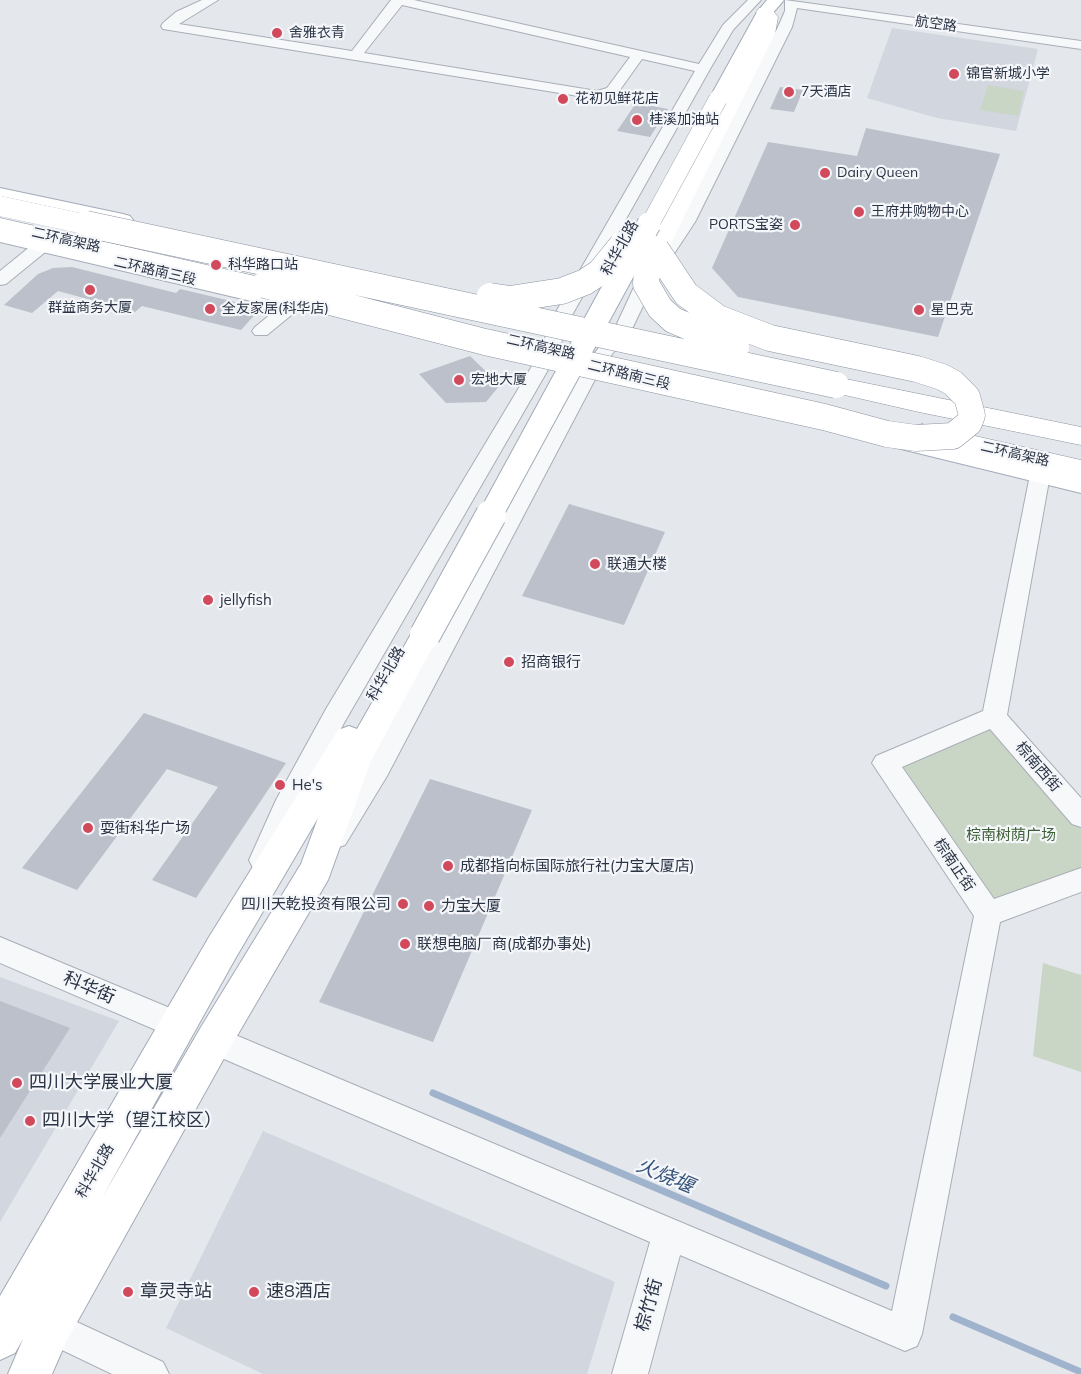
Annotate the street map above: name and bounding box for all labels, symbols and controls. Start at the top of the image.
street label: 航空路 [914,13,958,35]
place label: 舍雅衣青 [289,25,345,41]
marker: 舍雅衣青 [270,26,284,40]
place label: 锦官新城小学 [966,66,1050,82]
marker: 锦官新城小学 [947,67,961,81]
place label: 7天酒店 [801,84,851,100]
marker: 7天酒店 [782,85,796,99]
place label: 花初见鲜花店 [575,91,659,107]
marker: 花初见鲜花店 [556,92,570,106]
place label: 桂溪加油站 [649,112,719,128]
marker: 桂溪加油站 [630,113,644,127]
place label: Dairy Queen [837,165,918,181]
marker: Dairy Queen [818,166,832,180]
place label: 王府井购物中心 [871,204,969,220]
marker: 王府井购物中心 [852,205,866,219]
street label: 科华北路 [598,217,642,279]
place label: PORTS宝姿 [709,217,783,233]
marker: PORTS宝姿 [788,218,802,232]
street label: 二环高架路 [30,224,102,256]
street label: 二环路南三段 [112,253,198,289]
place label: 科华路口站 [228,257,298,273]
marker: 科华路口站 [209,258,223,272]
marker: 群益商务大厦 [83,283,97,297]
place label: 群益商务大厦 [48,300,132,316]
place label: 全友家居(科华店) [222,301,329,317]
marker: 全友家居(科华店) [203,302,217,316]
place label: 星巴克 [931,302,973,318]
marker: 星巴克 [912,303,926,317]
street label: 二环高架路 [505,331,577,363]
street label: 二环路南三段 [586,357,672,393]
place label: 宏地大厦 [471,372,527,388]
marker: 宏地大厦 [452,373,466,387]
street label: 二环高架路 [979,438,1051,470]
place label: 联通大楼 [607,555,667,573]
marker: 联通大楼 [588,557,602,571]
place label: jellyfish [220,591,272,609]
marker: jellyfish [201,593,215,607]
street label: 科华北路 [363,644,409,704]
place label: 招商银行 [521,653,581,671]
marker: 招商银行 [502,655,516,669]
street label: 棕南西街 [1012,738,1064,796]
place label: He's [292,776,322,794]
marker: He's [273,778,287,792]
place label: 耍街科华广场 [100,819,190,837]
marker: 耍街科华广场 [81,821,95,835]
park label: 棕南树荫广场 [966,826,1056,844]
street label: 棕南正街 [930,835,978,895]
place label: 成都指向标国际旅行社(力宝大厦店) [460,857,695,875]
marker: 成都指向标国际旅行社(力宝大厦店) [441,859,455,873]
place label: 四川天乾投资有限公司 [241,895,391,913]
marker: 四川天乾投资有限公司 [396,897,410,911]
place label: 力宝大厦 [441,897,501,915]
marker: 力宝大厦 [422,899,436,913]
place label: 联想电脑厂商(成都办事处) [417,935,592,953]
marker: 联想电脑厂商(成都办事处) [398,937,412,951]
street label: 科华街 [60,968,118,1008]
place label: 四川大学展业大厦 [29,1072,173,1094]
marker: 四川大学展业大厦 [10,1076,24,1090]
place label: 四川大学（望江校区） [42,1110,222,1132]
marker: 四川大学（望江校区） [23,1114,37,1128]
street label: 科华北路 [72,1141,118,1201]
water label: 火烧堰 [633,1153,697,1199]
street label: 棕竹街 [631,1276,667,1334]
place label: 章灵寺站 [140,1281,212,1303]
place label: 速8酒店 [266,1281,331,1303]
marker: 章灵寺站 [121,1285,135,1299]
marker: 速8酒店 [247,1285,261,1299]

